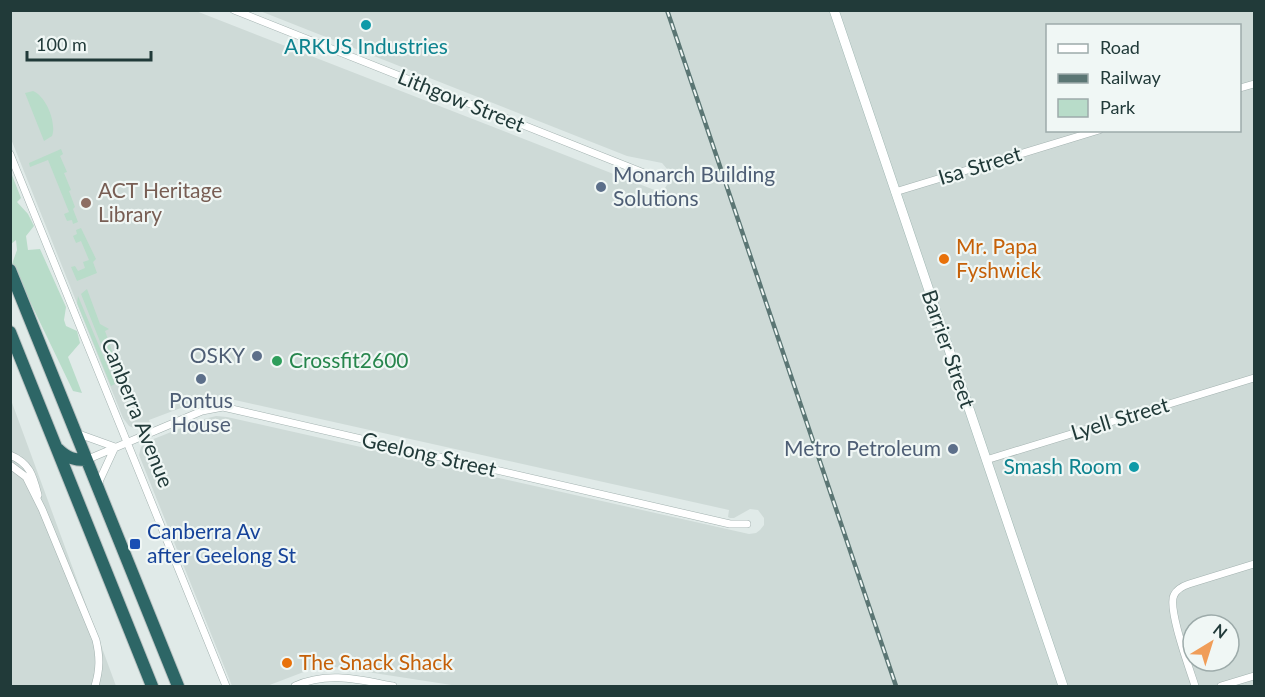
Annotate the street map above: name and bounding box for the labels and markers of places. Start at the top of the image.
marker: ARKUS Industries [359,18,373,32]
place label: ARKUS Industries [284,33,448,58]
place label: Monarch Building Solutions [613,161,775,210]
place label: ACT Heritage Library [98,177,222,226]
marker: Monarch Building Solutions [594,180,608,194]
marker: ACT Heritage Library [79,196,93,210]
place label: Mr. Papa Fyshwick [956,233,1042,282]
marker: Mr. Papa Fyshwick [937,252,951,266]
place label: OSKY [190,342,246,367]
place label: Crossfit2600 [289,347,409,372]
marker: OSKY [250,349,264,363]
marker: Crossfit2600 [270,354,284,368]
marker: Pontus House [194,372,208,386]
place label: Pontus House [169,387,233,436]
place label: Metro Petroleum [784,435,941,460]
marker: Metro Petroleum [946,442,960,456]
place label: Smash Room [1003,453,1122,478]
marker: Smash Room [1127,460,1141,474]
place label: Canberra Av after Geelong St [147,518,296,567]
marker: Canberra Av after Geelong St [128,537,142,551]
place label: The Snack Shack [299,649,453,674]
marker: The Snack Shack [280,656,294,670]

